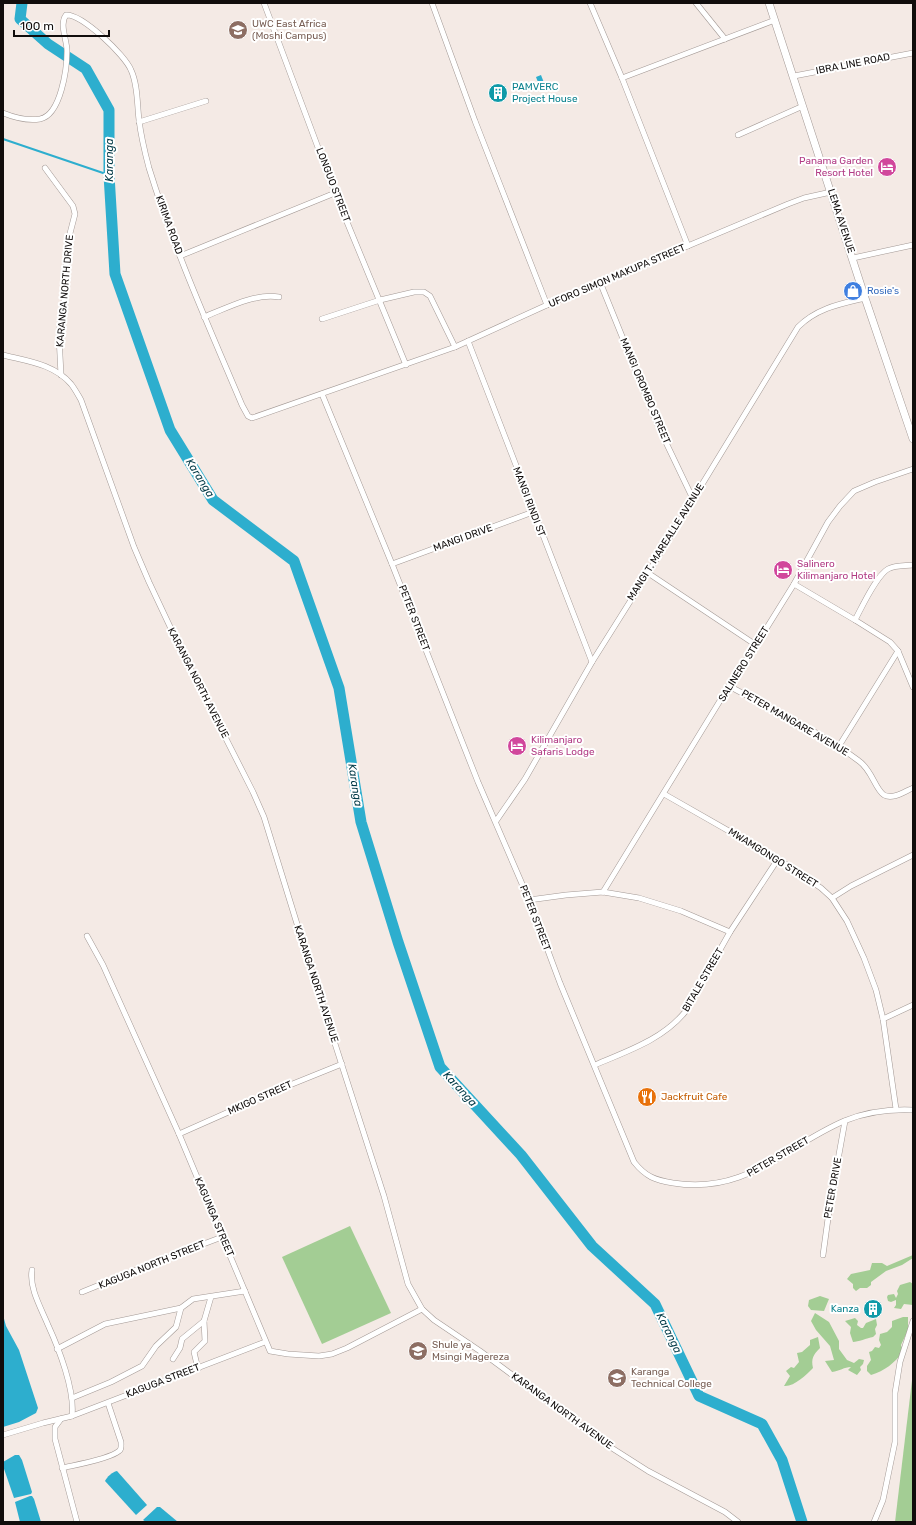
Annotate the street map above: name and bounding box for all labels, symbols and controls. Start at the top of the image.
scale bar [14,12,109,38]
place label: UWC East Africa (Moshi Campus) [252,18,326,42]
text: 100 m [20,19,54,33]
school or university icon: UWC East Africa (Moshi Campus) [227,19,249,41]
street label: IBRA LINE ROAD [815,51,891,77]
place label: PAMVERC Project House [512,81,578,105]
building icon: PAMVERC Project House [487,82,509,104]
water label: Karanga [103,138,116,182]
street label: LONGUO STREET [313,146,353,224]
place label: Panama Garden Resort Hotel [799,155,873,179]
hotel icon: Panama Garden Resort Hotel [876,156,898,178]
street label: LEMA AVENUE [825,187,857,255]
street label: KIRIMA ROAD [153,194,185,256]
street label: KARANGA NORTH DRIVE [54,234,76,348]
street label: UFORO SIMON MAKUPA STREET [547,242,687,310]
shop icon: Rosie's [842,280,864,302]
place label: Rosie's [867,285,899,297]
street label: MANGI OROMBO STREET [617,336,673,446]
water label: Karanga [183,456,217,500]
street label: MANGI RINDI ST [510,465,548,539]
street label: MANGI T. MAREALLE AVENUE [625,481,707,603]
street label: MANGI DRIVE [432,522,494,554]
place label: Salinero Kilimanjaro Hotel [797,558,875,582]
hotel icon: Salinero Kilimanjaro Hotel [772,559,794,581]
street label: PETER STREET [396,583,432,653]
street label: SALINERO STREET [716,624,772,704]
street label: KARANGA NORTH AVENUE [165,626,231,740]
street label: PETER MANGARE AVENUE [739,687,851,759]
place label: Kilimanjaro Safaris Lodge [531,734,595,758]
hotel icon: Kilimanjaro Safaris Lodge [506,735,528,757]
water label: Karanga [345,763,365,808]
street label: MWAMGONGO STREET [726,826,820,891]
street label: PETER STREET [517,883,553,953]
street label: KARANGA NORTH AVENUE [291,924,341,1044]
street label: BITALE STREET [680,946,726,1014]
water label: Karanga [440,1069,480,1110]
street label: MKIGO STREET [226,1078,294,1118]
restaurant icon: Jackfruit Cafe [636,1086,658,1108]
place label: Jackfruit Cafe [661,1091,728,1103]
street label: PETER STREET [745,1134,811,1180]
street label: PETER DRIVE [822,1156,844,1220]
street label: KAGUNGA STREET [192,1175,236,1259]
street label: KAGUGA NORTH STREET [97,1238,207,1292]
building icon: Kanza [862,1298,884,1320]
place label: Kanza [831,1303,859,1315]
water label: Karanga [654,1311,685,1356]
place label: Shule ya Msingi Magereza [432,1339,509,1363]
school or university icon: Shule ya Msingi Magereza [407,1340,429,1362]
street label: KAGUGA STREET [124,1361,202,1401]
place label: Karanga Technical College [631,1366,712,1390]
school or university icon: Karanga Technical College [606,1367,628,1389]
street label: KARANGA NORTH AVENUE [509,1370,615,1452]

